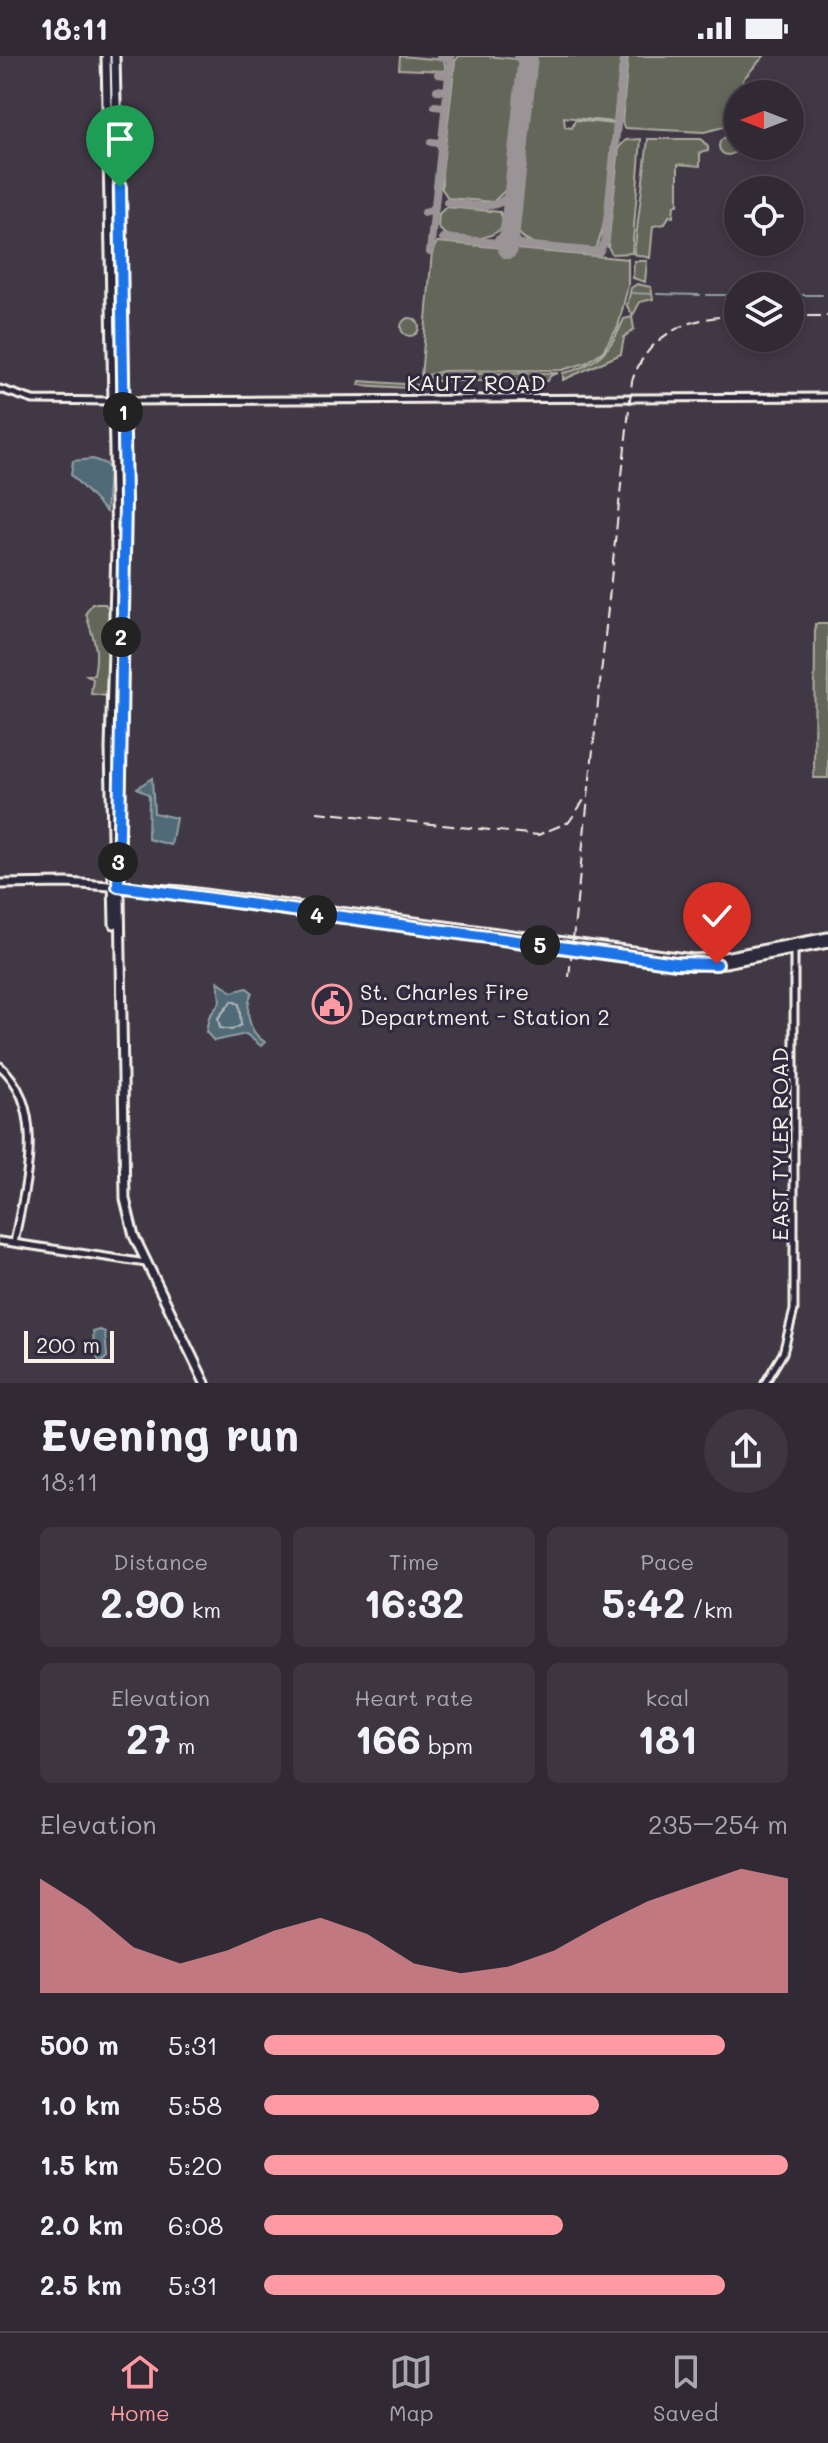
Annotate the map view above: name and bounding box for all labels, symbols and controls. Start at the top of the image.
text: 18:11 [40,8,108,48]
north arrow [724,80,804,160]
map controls [724,80,804,352]
pin [86,105,154,187]
icon: arrive [98,117,142,161]
button: locate [724,176,804,256]
button: layers [724,272,804,352]
street label: KAUTZ ROAD [406,368,546,397]
pin: 1 [103,392,143,432]
text: 1 [118,397,128,426]
pin: 2 [101,617,141,657]
text: 2 [115,622,127,651]
pin: 3 [98,842,138,882]
text: 3 [111,847,125,876]
pin [683,882,751,964]
icon: check [695,894,739,938]
pin: 4 [297,895,337,935]
text: 4 [310,900,324,929]
pin: 5 [520,925,560,965]
text: 5 [534,930,546,959]
place label: St. Charles Fire Department - Station 2 [360,977,610,1031]
public building icon: St. Charles Fire Department - Station 2 [311,983,353,1025]
street label: EAST TYLER ROAD [765,1047,794,1241]
scale bar [24,1327,114,1363]
text: 200 m [36,1330,100,1359]
text: Evening run [40,1405,299,1462]
button: share [704,1409,788,1493]
text: 18:11 [40,1464,99,1498]
text: Distance [113,1547,208,1576]
text: Time [389,1547,439,1576]
text: Pace [640,1547,694,1576]
text: 2.90 [100,1576,185,1628]
text: 16:32 [364,1576,464,1628]
text: 5:42 [602,1576,685,1628]
text: km [185,1595,221,1624]
text: /km [685,1595,733,1624]
text: Elevation [111,1683,210,1712]
text: Heart rate [355,1683,473,1712]
text: kcal [645,1683,689,1712]
text: 27 [126,1712,171,1764]
text: 166 [355,1712,421,1764]
text: 181 [637,1712,697,1764]
text: m [171,1731,195,1760]
text: bpm [421,1731,473,1760]
text: Elevation [40,1807,157,1841]
text: 235–254 m [648,1807,788,1841]
text: 500 m [40,2028,119,2062]
text: 5:31 [168,2028,218,2062]
text: 1.0 km [40,2088,120,2122]
text: 5:58 [168,2088,222,2122]
text: 1.5 km [40,2148,119,2182]
text: 5:20 [168,2148,222,2182]
text: 2.0 km [40,2208,123,2242]
text: 6:08 [168,2208,224,2242]
text: 2.5 km [40,2268,122,2302]
text: 5:31 [168,2268,218,2302]
tab: Home [110,2350,170,2427]
tab: Map [389,2350,434,2427]
tab: Saved [653,2350,718,2427]

